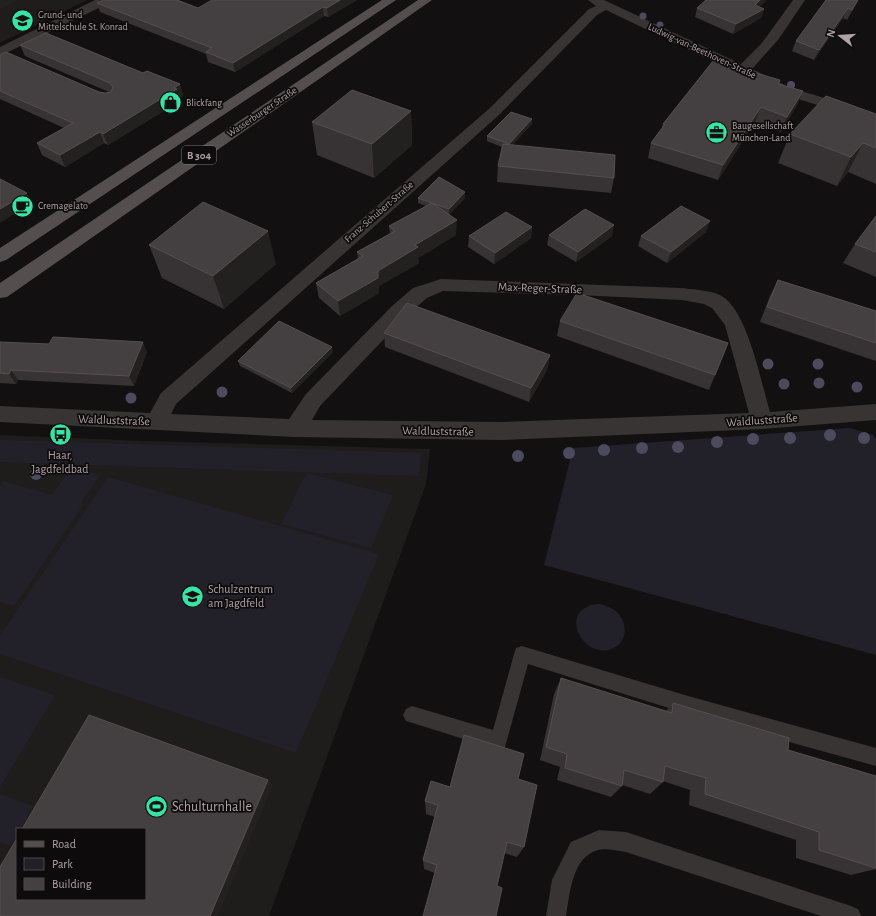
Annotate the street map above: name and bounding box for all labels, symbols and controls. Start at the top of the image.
school or university icon: Grund- und Mittelschule St. Konrad [9,8,35,34]
place label: Grund- und Mittelschule St. Konrad [38,10,128,32]
north arrow [820,16,860,56]
street label: Ludwig-van-Beethoven-Straße [646,22,758,81]
text: N [825,28,837,38]
street label: Wasserburger Straße [225,85,299,139]
shop icon: Blickfang [158,90,184,116]
place label: Blickfang [186,98,222,108]
office icon: Baugesellschaft München-Land [703,119,729,145]
place label: Baugesellschaft München-Land [732,121,794,143]
road number: B 304 [182,146,216,164]
street label: Franz-Schubert-Straße [343,179,416,244]
cafe icon: Cremagelato [9,193,35,219]
place label: Cremagelato [38,201,88,211]
street label: Max-Reger-Straße [498,281,582,295]
street label: Waldluststraße [726,412,798,428]
street label: Waldluststraße [78,413,150,427]
bus stop icon: Haar, Jagdfeldbad [47,421,73,447]
street label: Waldluststraße [402,424,474,438]
place label: Haar, Jagdfeldbad [31,449,89,475]
school or university icon: Schulzentrum am Jagdfeld [179,583,205,609]
place label: Schulzentrum am Jagdfeld [208,583,273,609]
sports icon: Schulturnhalle [143,794,169,820]
place label: Schulturnhalle [172,800,252,814]
legend [16,828,146,900]
text: Road [52,838,76,850]
text: Park [52,858,73,870]
text: Building [52,878,92,890]

